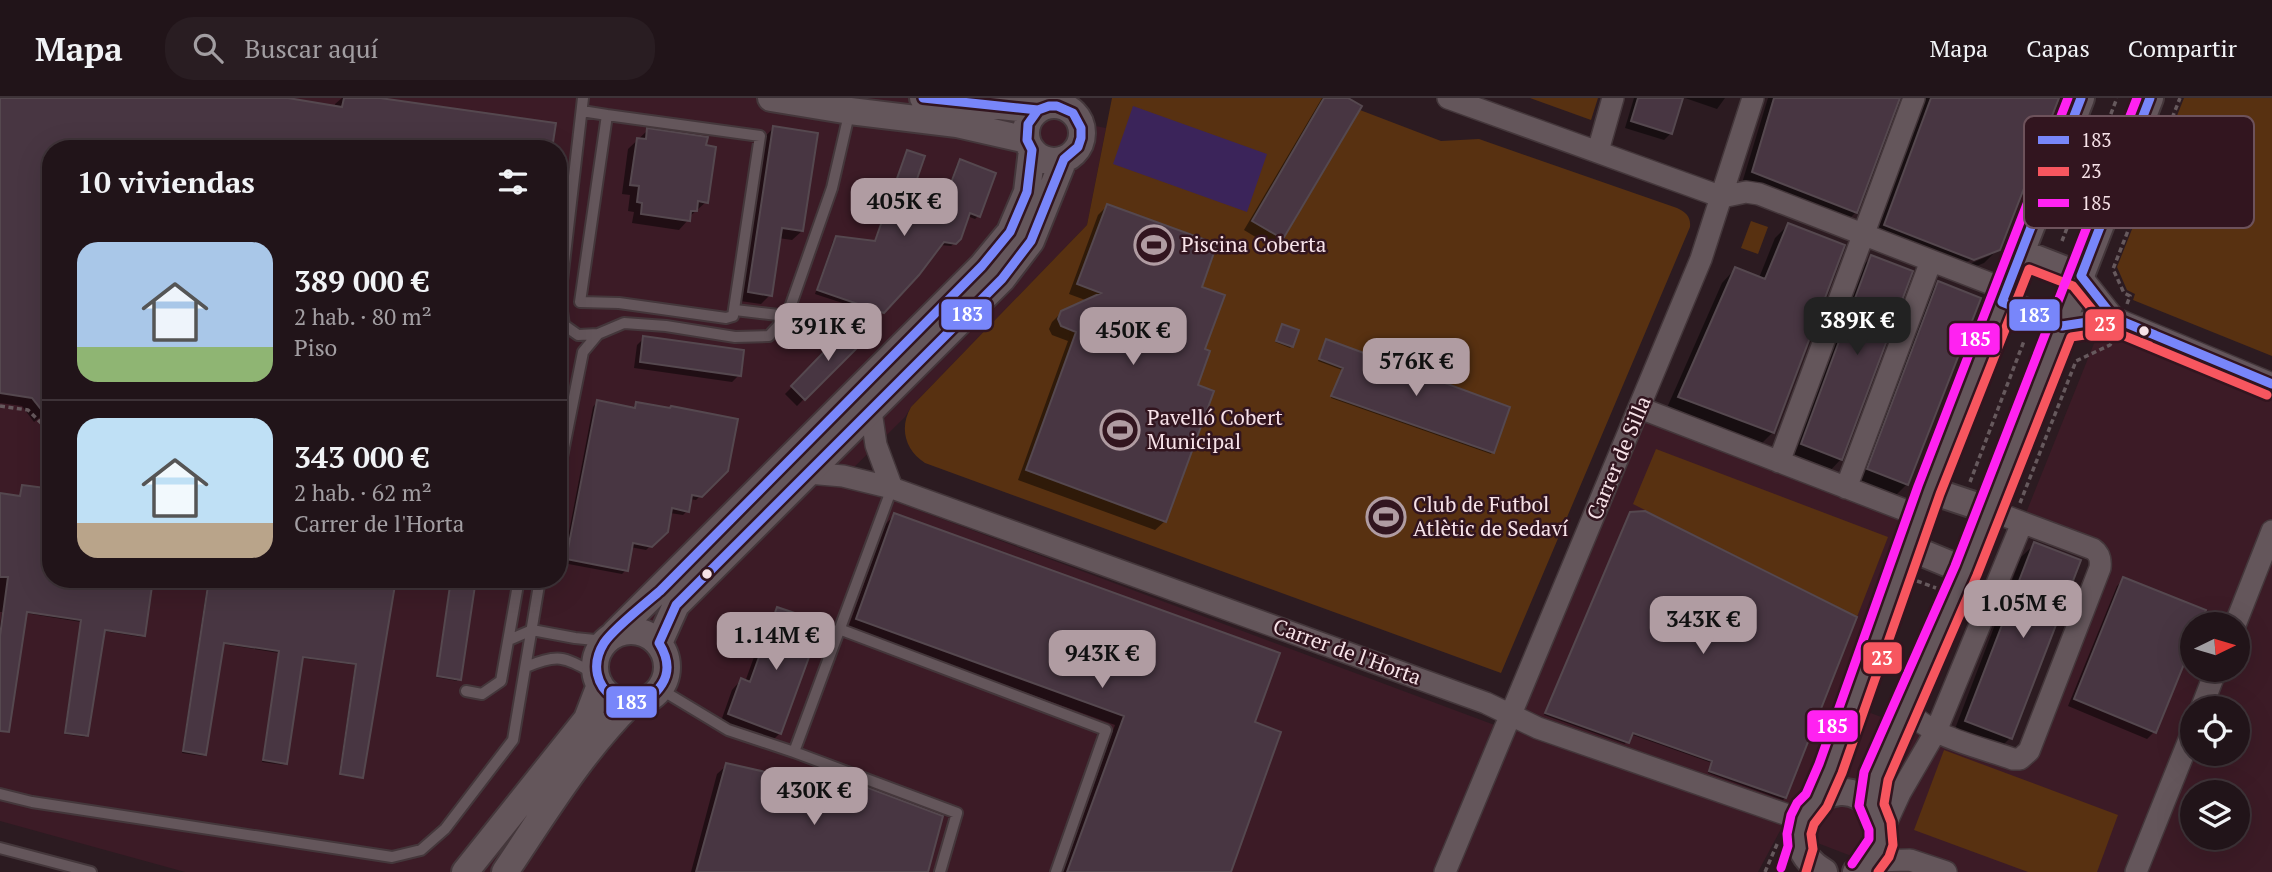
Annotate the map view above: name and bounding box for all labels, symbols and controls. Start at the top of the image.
search box [165,17,655,80]
text: Mapa [35,27,123,70]
icon: search [189,29,227,67]
text: Buscar aquí [245,31,378,65]
text: Mapa [1930,32,1988,64]
text: Capas [2026,32,2090,64]
text: Compartir [2128,32,2237,64]
legend [2024,116,2254,228]
text: 183 [2081,127,2111,152]
text: 23 [2081,158,2101,183]
text: 10 viviendas [77,162,255,202]
icon: filters [494,163,532,201]
pin: 405K € [847,178,961,238]
text: 405K € [867,185,941,216]
text: 185 [2081,190,2111,215]
sports icon: Piscina Coberta [1133,224,1175,266]
place label: Piscina Coberta [1181,230,1327,258]
text: 389 000 € [294,261,429,301]
icon: home [133,270,217,354]
line badge: 183 [940,298,993,331]
pin: 389K € [1800,298,1914,357]
line badge: 183 [2008,298,2061,332]
text: 2 hab. · 80 m² [294,301,432,332]
text: 183 [951,301,983,326]
text: 183 [2018,302,2050,327]
pin: 391K € [771,303,885,363]
text: 389K € [1820,304,1894,335]
pin: 450K € [1076,308,1190,367]
line badge: 23 [2084,308,2125,342]
text: 391K € [791,310,865,341]
text: 23 [2094,311,2116,336]
text: 450K € [1096,314,1170,345]
line badge: 185 [1948,322,2001,356]
unlabelled marker [2137,324,2151,338]
text: 185 [1959,326,1991,351]
text: Piso [294,332,337,363]
pin: 576K € [1359,338,1473,398]
text: 576K € [1379,345,1453,376]
street label: Carrer de Silla [1579,391,1657,524]
place label: Pavelló Cobert Municipal [1147,403,1283,455]
sports icon: Pavelló Cobert Municipal [1099,409,1141,451]
text: 343 000 € [294,437,429,477]
icon: home [133,446,217,530]
text: 2 hab. · 62 m² [294,477,432,508]
place label: Club de Futbol Atlètic de Sedaví [1413,490,1569,542]
sports icon: Club de Futbol Atlètic de Sedaví [1365,496,1407,538]
text: Carrer de l'Horta [294,508,464,539]
unlabelled marker [700,567,714,581]
pin: 1.05M € [1958,580,2088,640]
text: 1.05M € [1980,587,2066,618]
pin: 343K € [1646,596,1760,656]
text: 343K € [1666,603,1740,634]
street label: Carrer de l'Horta [1269,611,1426,691]
pin: 1.14M € [711,612,841,672]
north arrow [2180,612,2250,682]
map controls [2180,612,2250,850]
text: 1.14M € [733,619,819,650]
pin: 943K € [1045,630,1159,690]
text: 943K € [1065,637,1139,668]
line badge: 23 [1862,641,1903,675]
text: 23 [1871,645,1893,670]
line badge: 183 [605,685,658,719]
text: 183 [615,689,647,714]
button: locate [2180,696,2250,766]
line badge: 185 [1806,709,1859,743]
text: 185 [1816,713,1848,738]
pin: 430K € [757,768,871,827]
text: 430K € [777,774,851,805]
button: layers [2180,780,2250,850]

